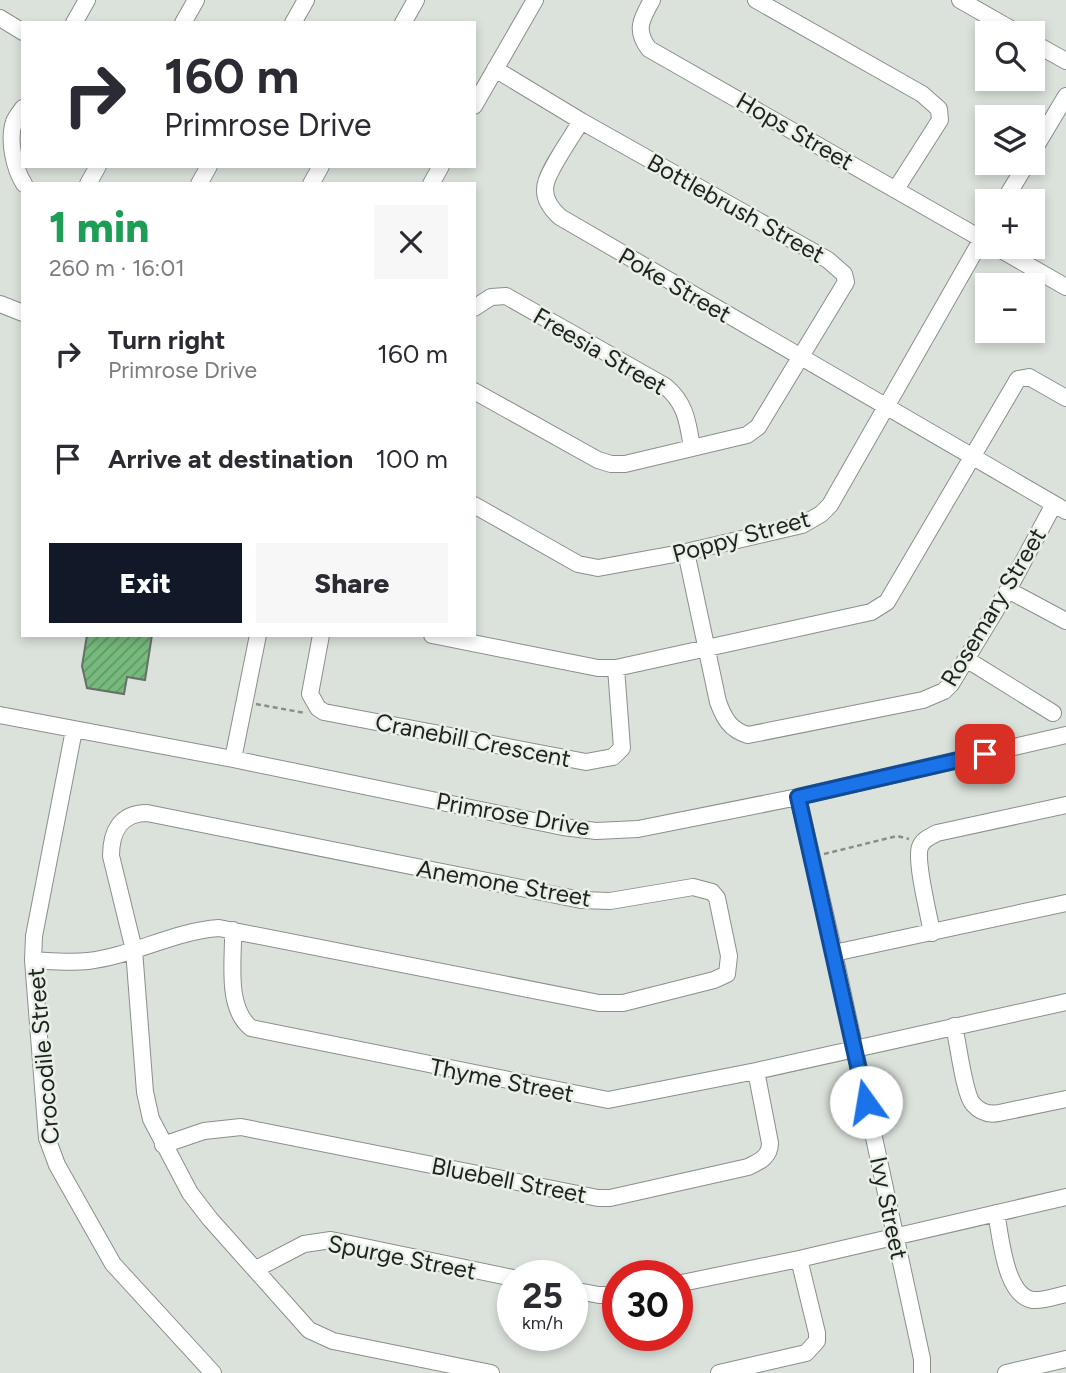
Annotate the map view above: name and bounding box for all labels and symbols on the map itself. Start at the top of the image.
street label: Hops Street [731,86,859,176]
street label: Bottlebrush Street [642,147,830,269]
street label: Poke Street [614,241,736,329]
street label: Freesia Street [528,301,672,401]
street label: Poppy Street [669,504,813,568]
street label: Rosemary Street [934,522,1052,692]
street label: Cranebill Crescent [373,707,573,773]
pin [955,724,1015,784]
street label: Primrose Drive [434,786,592,842]
street label: Anemone Street [414,853,594,913]
street label: Crocodile Street [21,966,65,1146]
street label: Thyme Street [428,1052,576,1108]
position arrow [829,1065,903,1139]
street label: Bluebell Street [429,1151,589,1209]
street label: Ivy Street [864,1154,914,1262]
street label: Spurge Street [325,1228,479,1286]
speed limit sign: 30 [602,1260,693,1351]

